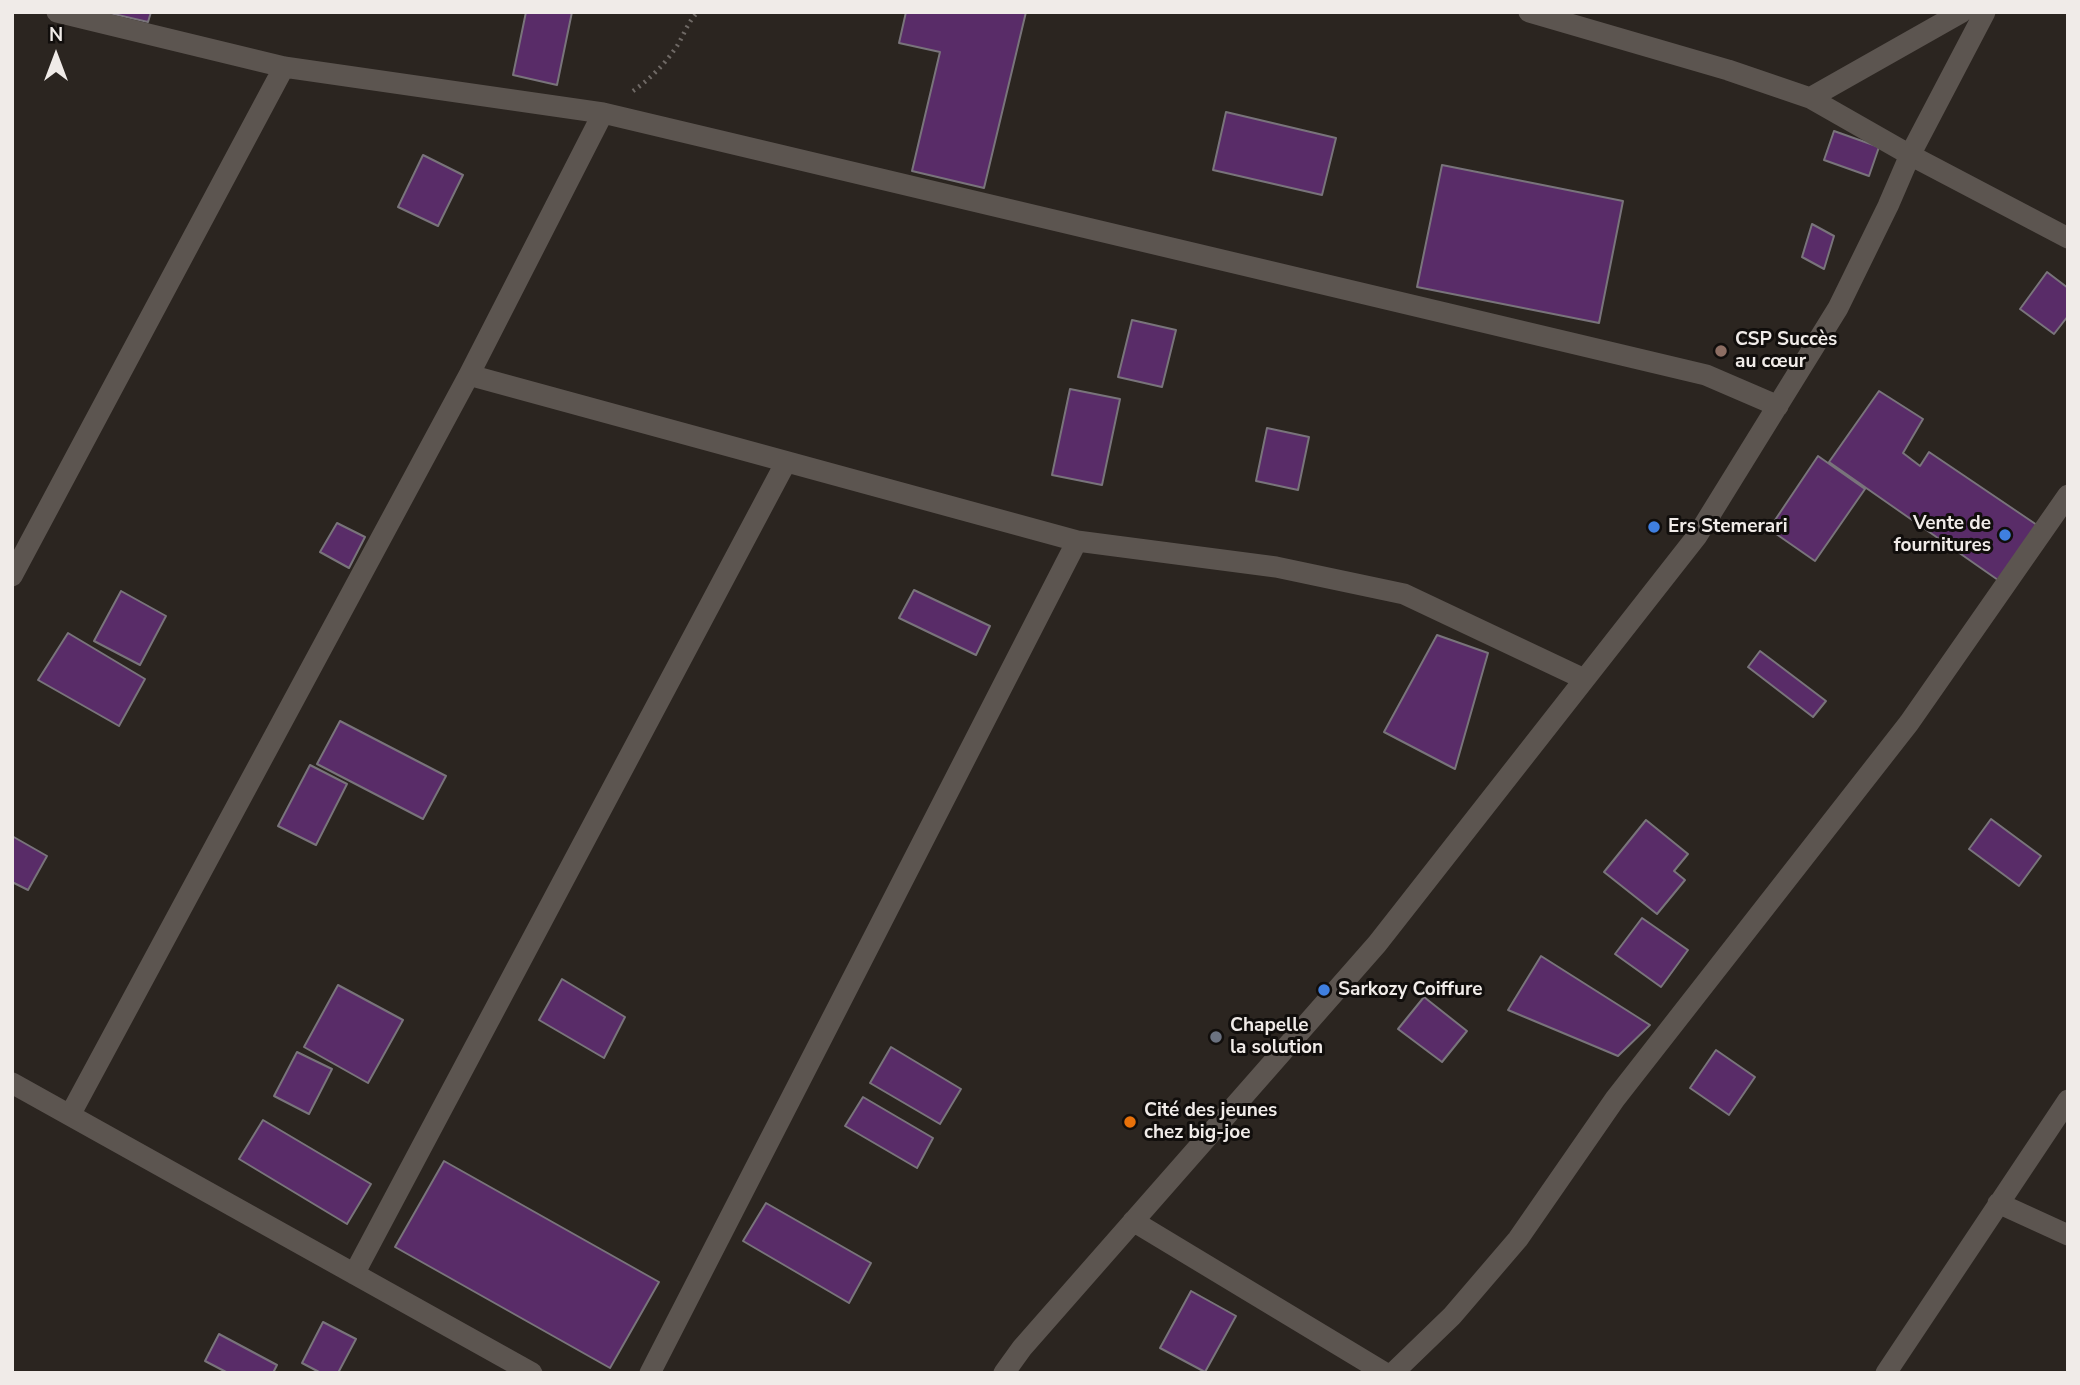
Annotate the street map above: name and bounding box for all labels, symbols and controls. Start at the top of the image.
north arrow [21,21,91,91]
text: N [49,22,63,48]
place label: CSP Succès au cœur [1735,329,1837,373]
marker: CSP Succès au cœur [1713,343,1729,359]
place label: Vente de fournitures [1894,513,1991,557]
place label: Ers Stemerari [1668,516,1787,538]
marker: Ers Stemerari [1646,519,1662,535]
marker: Vente de fournitures [1997,527,2013,543]
place label: Sarkozy Coiffure [1338,979,1483,1001]
marker: Sarkozy Coiffure [1316,982,1332,998]
place label: Chapelle la solution [1230,1015,1323,1059]
marker: Chapelle la solution [1208,1029,1224,1045]
place label: Cité des jeunes chez big-joe [1144,1100,1277,1144]
marker: Cité des jeunes chez big-joe [1122,1114,1138,1130]

